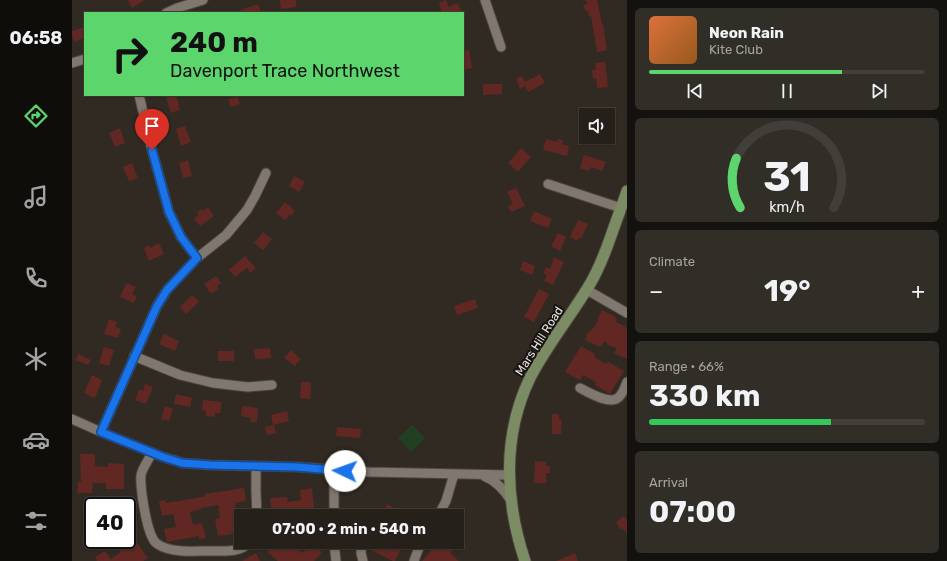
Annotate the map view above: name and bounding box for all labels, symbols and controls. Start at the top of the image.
text: Neon Rain [709,24,784,42]
text: 240 m [170,26,258,59]
text: 06:58 [9,27,63,49]
icon: right [104,28,156,80]
text: Kite Club [709,42,763,57]
text: Davenport Trace Northwest [170,60,400,82]
icon: previous [684,80,706,102]
icon: pause [776,80,798,102]
icon: next [868,80,890,102]
icon: directions [22,102,50,130]
map controls [579,108,615,144]
button: sound [579,108,615,144]
pin [135,109,169,150]
icon: arrive [141,115,163,137]
text: 31 [763,152,811,201]
icon: music [22,183,50,211]
text: km/h [769,199,805,216]
text: Climate [649,254,695,269]
icon: phone [22,264,50,292]
text: 19° [764,273,811,309]
text: − [649,278,663,305]
text: + [911,278,925,305]
street label: Mars Hill Road [512,304,566,378]
icon: climate [22,345,50,373]
text: Range · 66% [649,359,724,374]
text: 330 km [649,378,760,414]
icon: car [22,426,50,454]
position arrow [324,450,366,492]
text: Arrival [649,475,688,490]
text: 07:00 [649,494,736,530]
speed limit sign: 40 [84,497,136,549]
icon: filters [22,507,50,535]
text: 07:00 · 2 min · 540 m [272,520,426,538]

